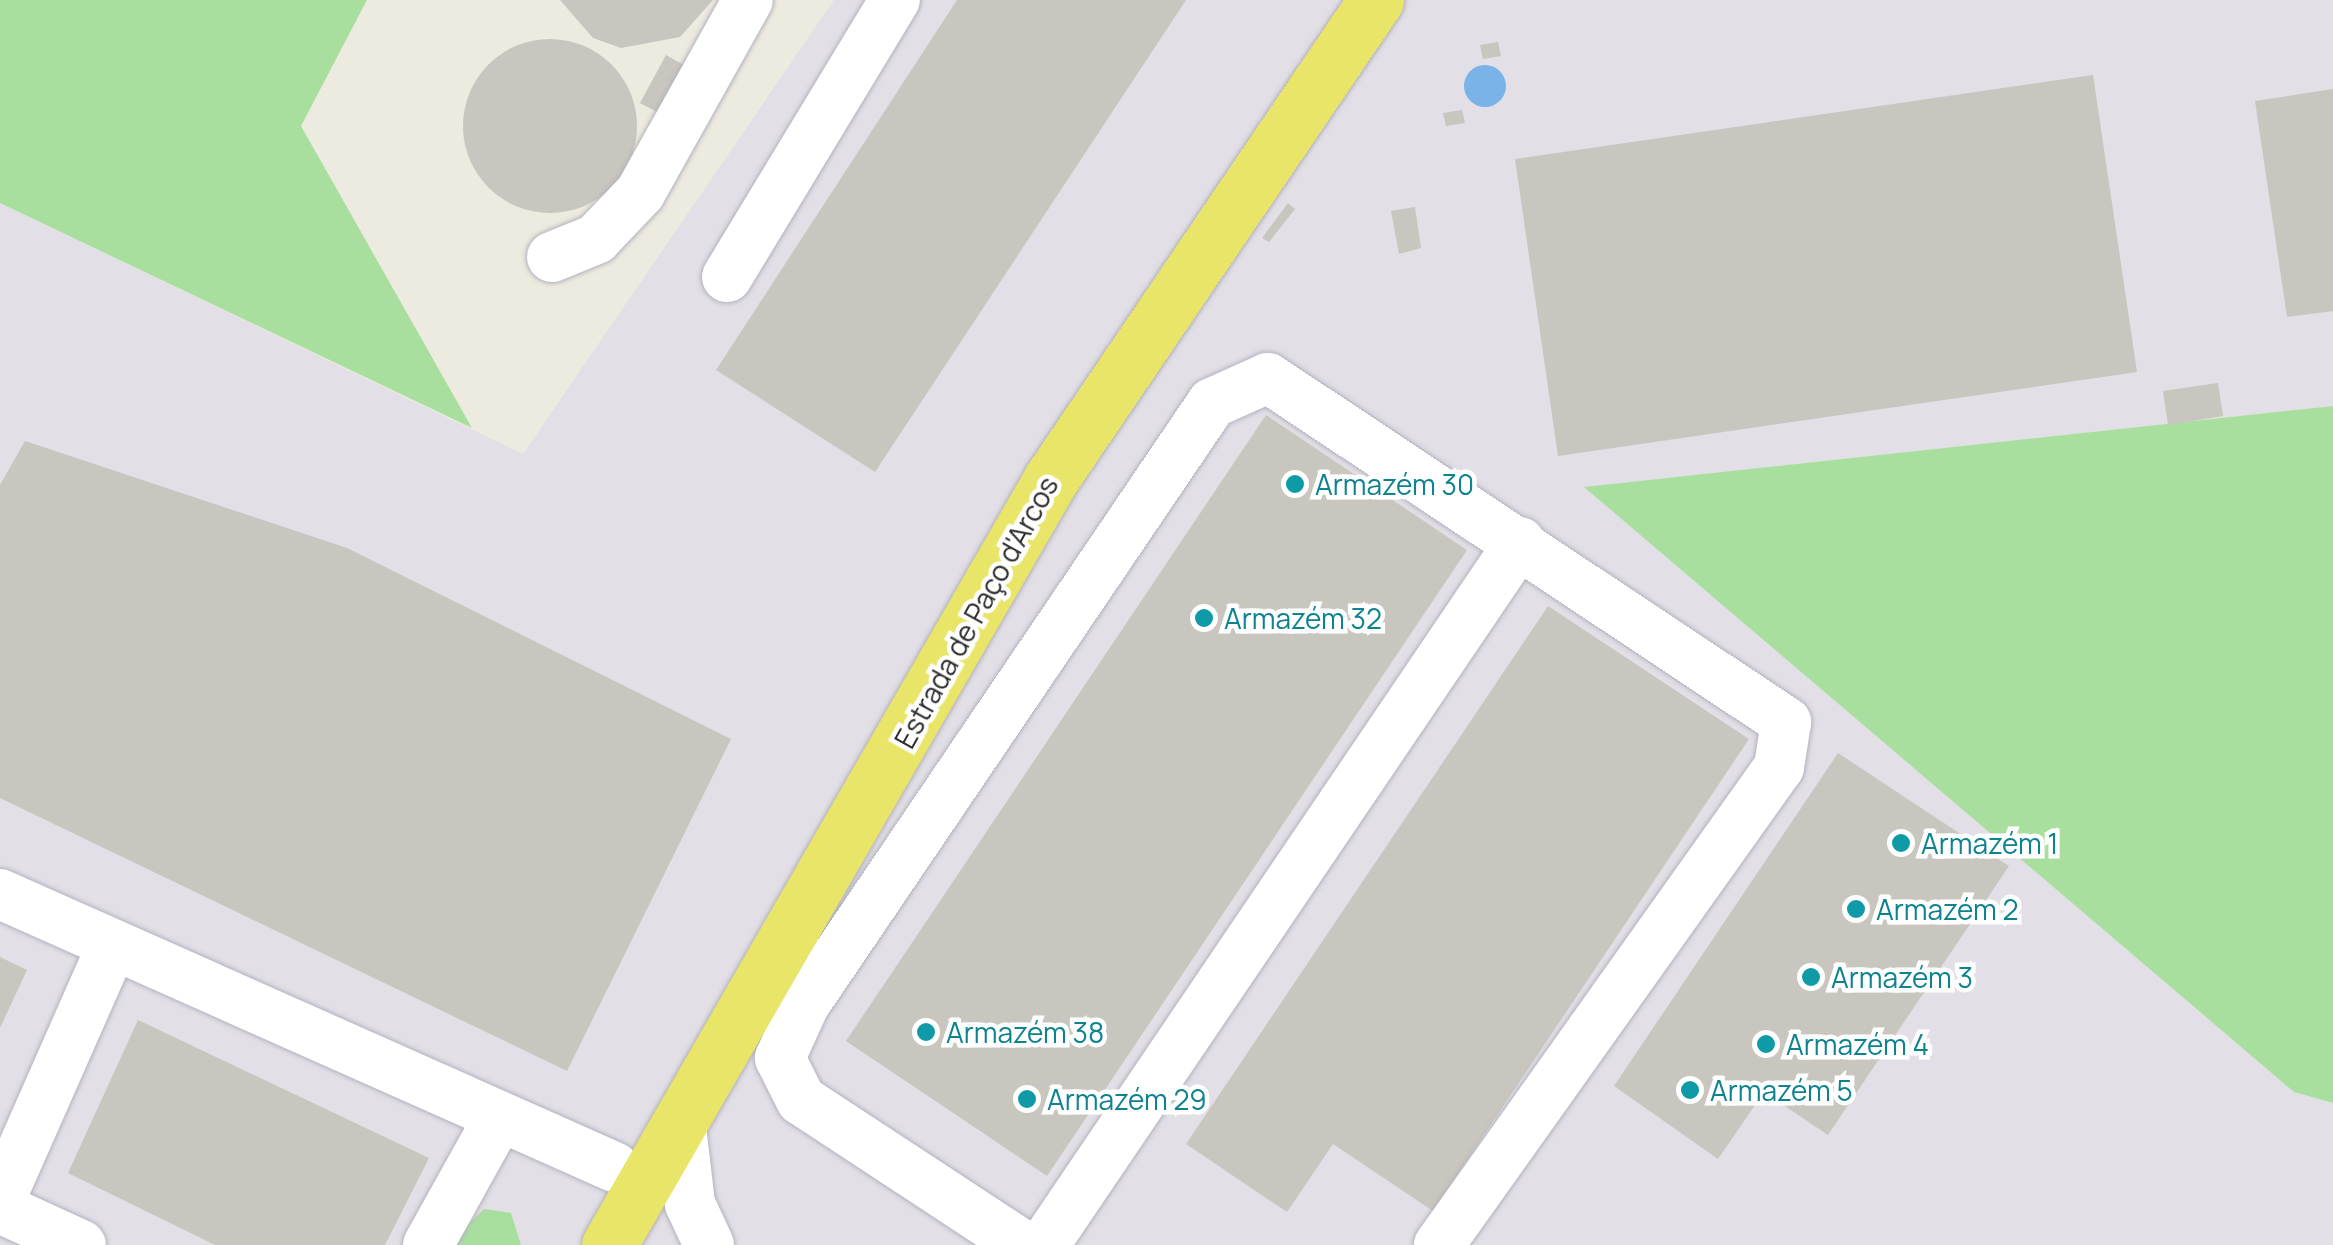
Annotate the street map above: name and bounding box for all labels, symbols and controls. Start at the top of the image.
place label: Armazém 30 [1315,467,1474,501]
street label: Estrada de Paço d'Arcos [887,470,1065,754]
marker: Armazém 30 [1284,473,1306,495]
place label: Armazém 32 [1224,601,1382,635]
marker: Armazém 32 [1193,607,1215,629]
place label: Armazém 1 [1921,826,2058,860]
marker: Armazém 1 [1890,832,1912,854]
place label: Armazém 2 [1876,892,2018,926]
marker: Armazém 2 [1845,898,1867,920]
place label: Armazém 3 [1831,960,1973,994]
marker: Armazém 3 [1800,966,1822,988]
place label: Armazém 38 [946,1015,1104,1049]
marker: Armazém 38 [915,1021,937,1043]
place label: Armazém 4 [1786,1027,1929,1061]
marker: Armazém 4 [1755,1033,1777,1055]
place label: Armazém 5 [1710,1073,1853,1107]
marker: Armazém 5 [1679,1079,1701,1101]
place label: Armazém 29 [1047,1082,1207,1116]
marker: Armazém 29 [1016,1088,1038,1110]

